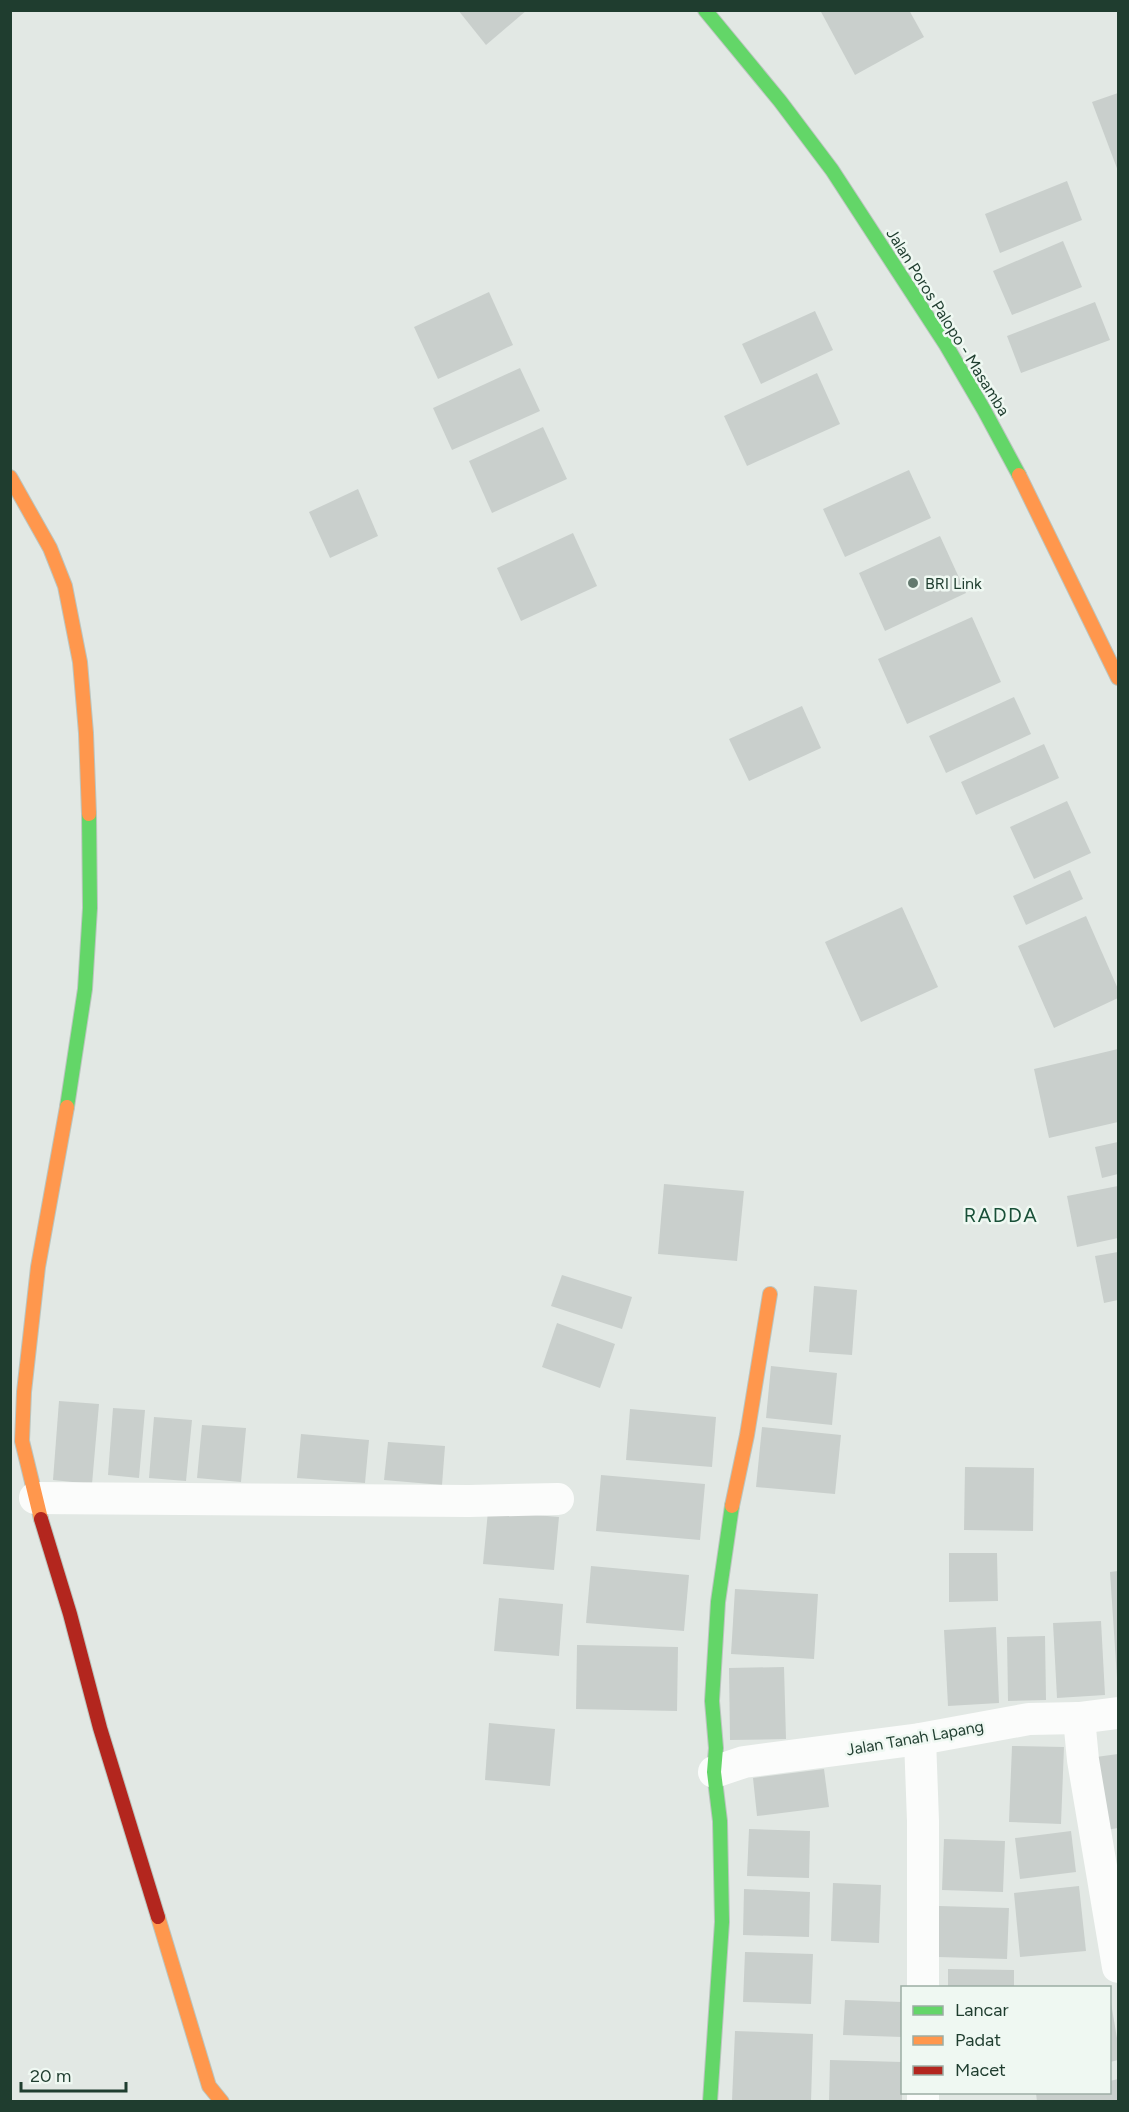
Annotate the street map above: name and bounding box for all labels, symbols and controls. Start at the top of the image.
street label: Jalan Poros Palopo - Masamba [882,225,1014,419]
place label: BRI Link [925,574,982,593]
marker: BRI Link [906,576,920,590]
district label: RADDA [964,1203,1038,1227]
street label: Jalan Tanah Lapang [845,1717,985,1759]
legend [901,1986,1111,2094]
text: Lancar [955,1999,1009,2021]
text: Padat [955,2029,1001,2051]
scale bar [21,2055,126,2093]
text: Macet [955,2059,1006,2081]
text: 20 m [30,2065,71,2087]

